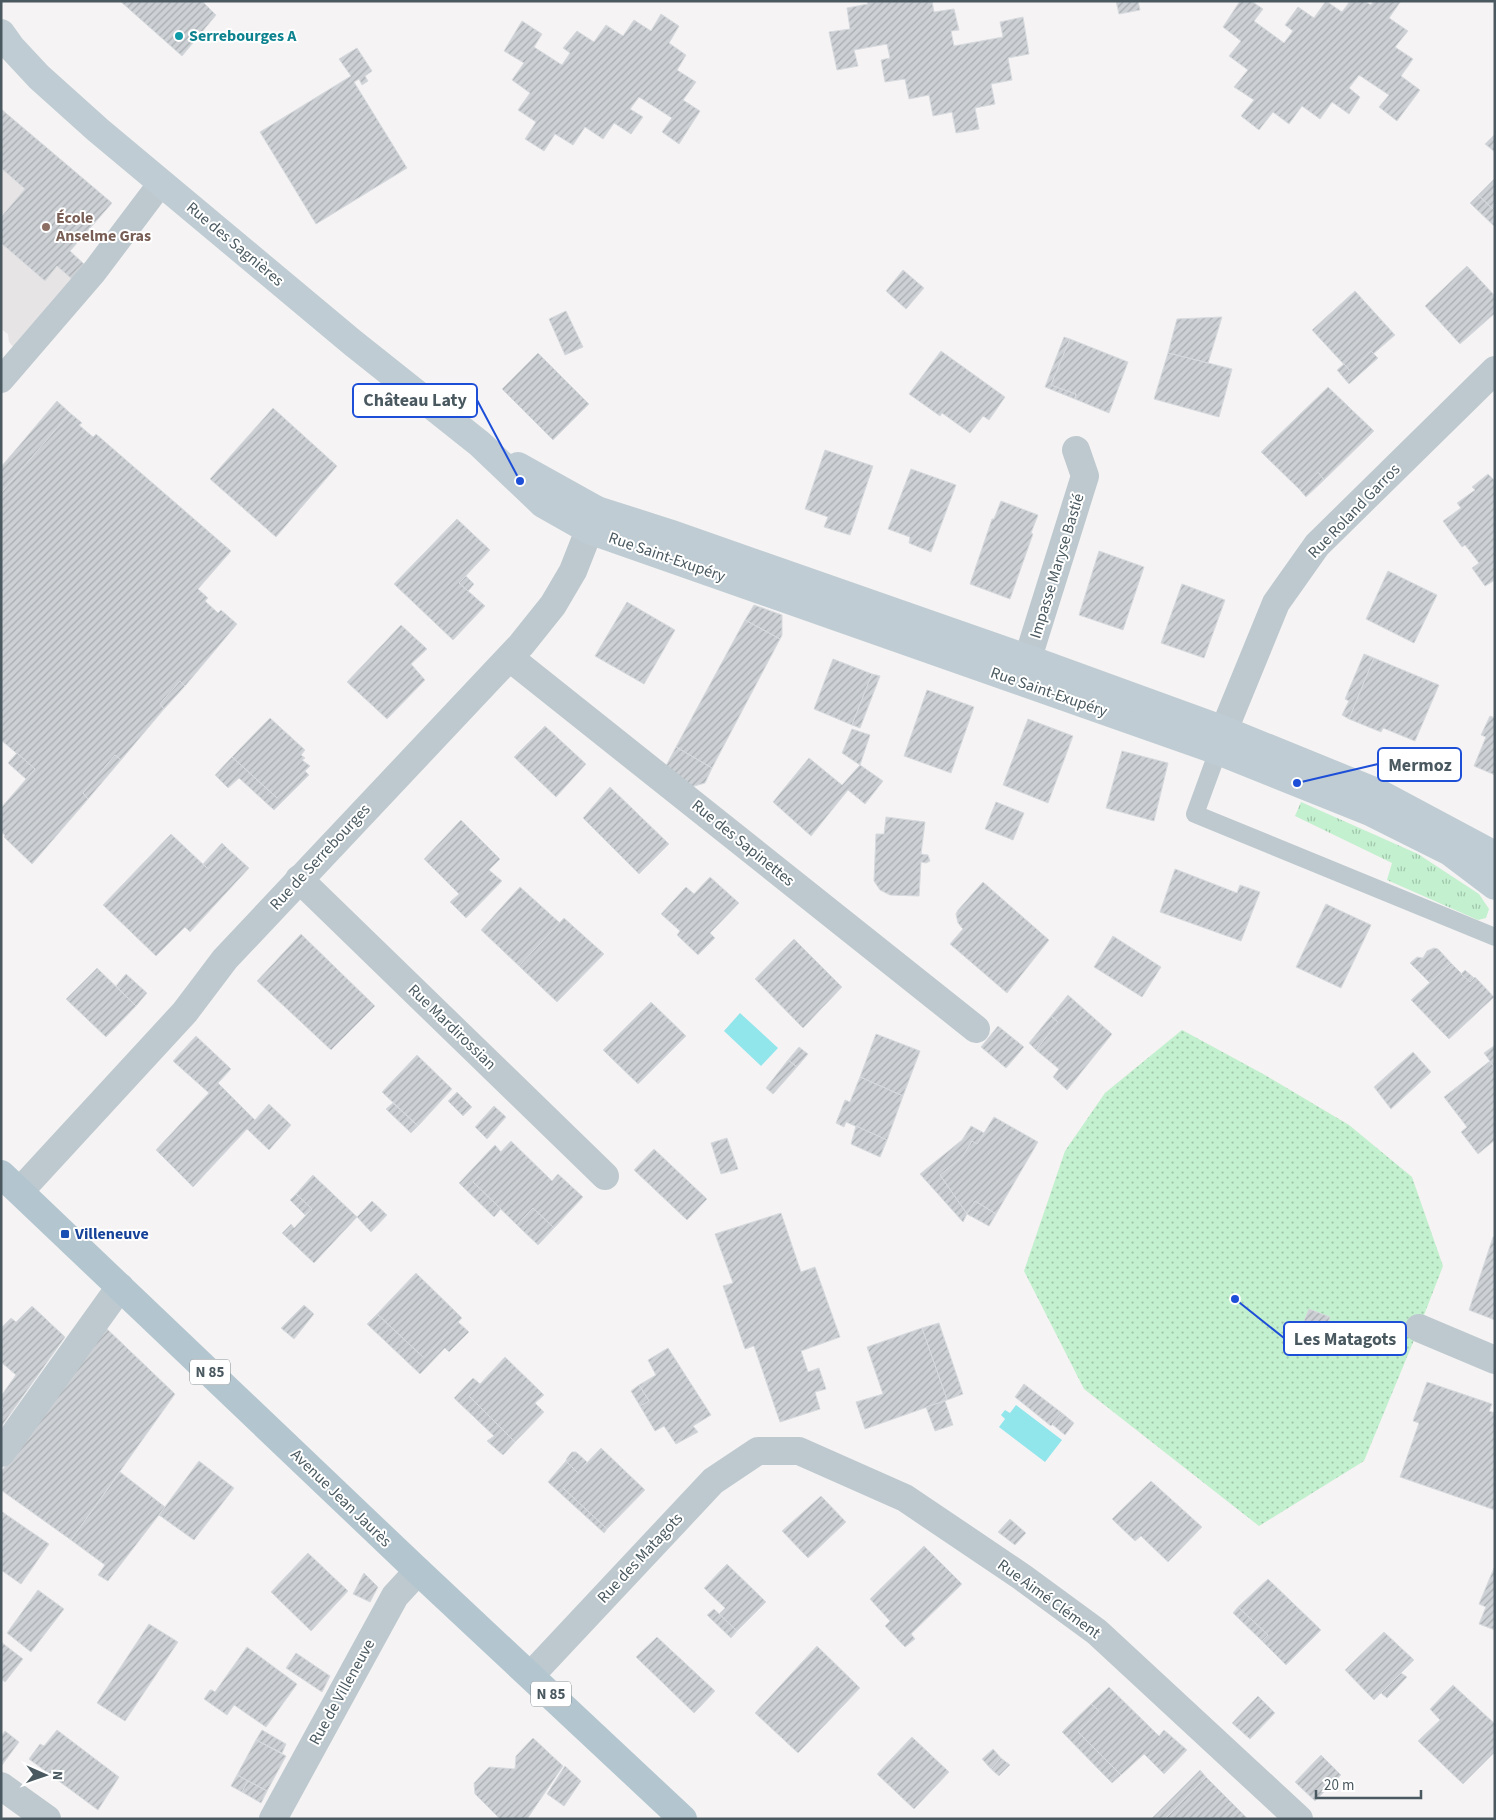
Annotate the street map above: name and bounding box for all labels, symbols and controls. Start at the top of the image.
place label: Serrebourges A [189,25,297,47]
marker: Serrebourges A [173,30,185,42]
street label: Rue des Sagnières [182,197,289,292]
place label: École Anselme Gras [55,207,151,247]
marker: École Anselme Gras [40,221,52,233]
callout: Château Laty [353,384,477,417]
text: Château Laty [363,388,467,413]
street label: Rue Roland Garros [1303,459,1405,563]
street label: Impasse Maryse Bastié [1024,491,1090,641]
street label: Rue Saint-Exupéry [606,527,729,587]
street label: Rue Saint-Exupéry [988,662,1111,722]
callout: Mermoz [1378,748,1461,781]
text: Mermoz [1388,753,1452,778]
street label: Rue des Sapinettes [687,795,799,892]
street label: Rue de Serrebourges [265,799,375,915]
street label: Rue Mardirossian [403,979,501,1075]
place label: Villeneuve [74,1223,149,1245]
marker: Villeneuve [59,1228,71,1240]
callout: Les Matagots [1284,1322,1406,1355]
text: Les Matagots [1294,1327,1396,1352]
road number: N 85 [190,1360,230,1384]
street label: Avenue Jean Jaurès [286,1444,396,1552]
street label: Rue des Matagots [592,1508,688,1608]
street label: Rue Aimé Clément [993,1554,1105,1644]
street label: Rue de Villeneuve [304,1635,380,1749]
road number: N 85 [531,1682,571,1706]
north arrow [20,1750,70,1800]
scale bar [1316,1768,1421,1800]
text: N [47,1770,67,1780]
text: 20 m [1324,1775,1354,1796]

